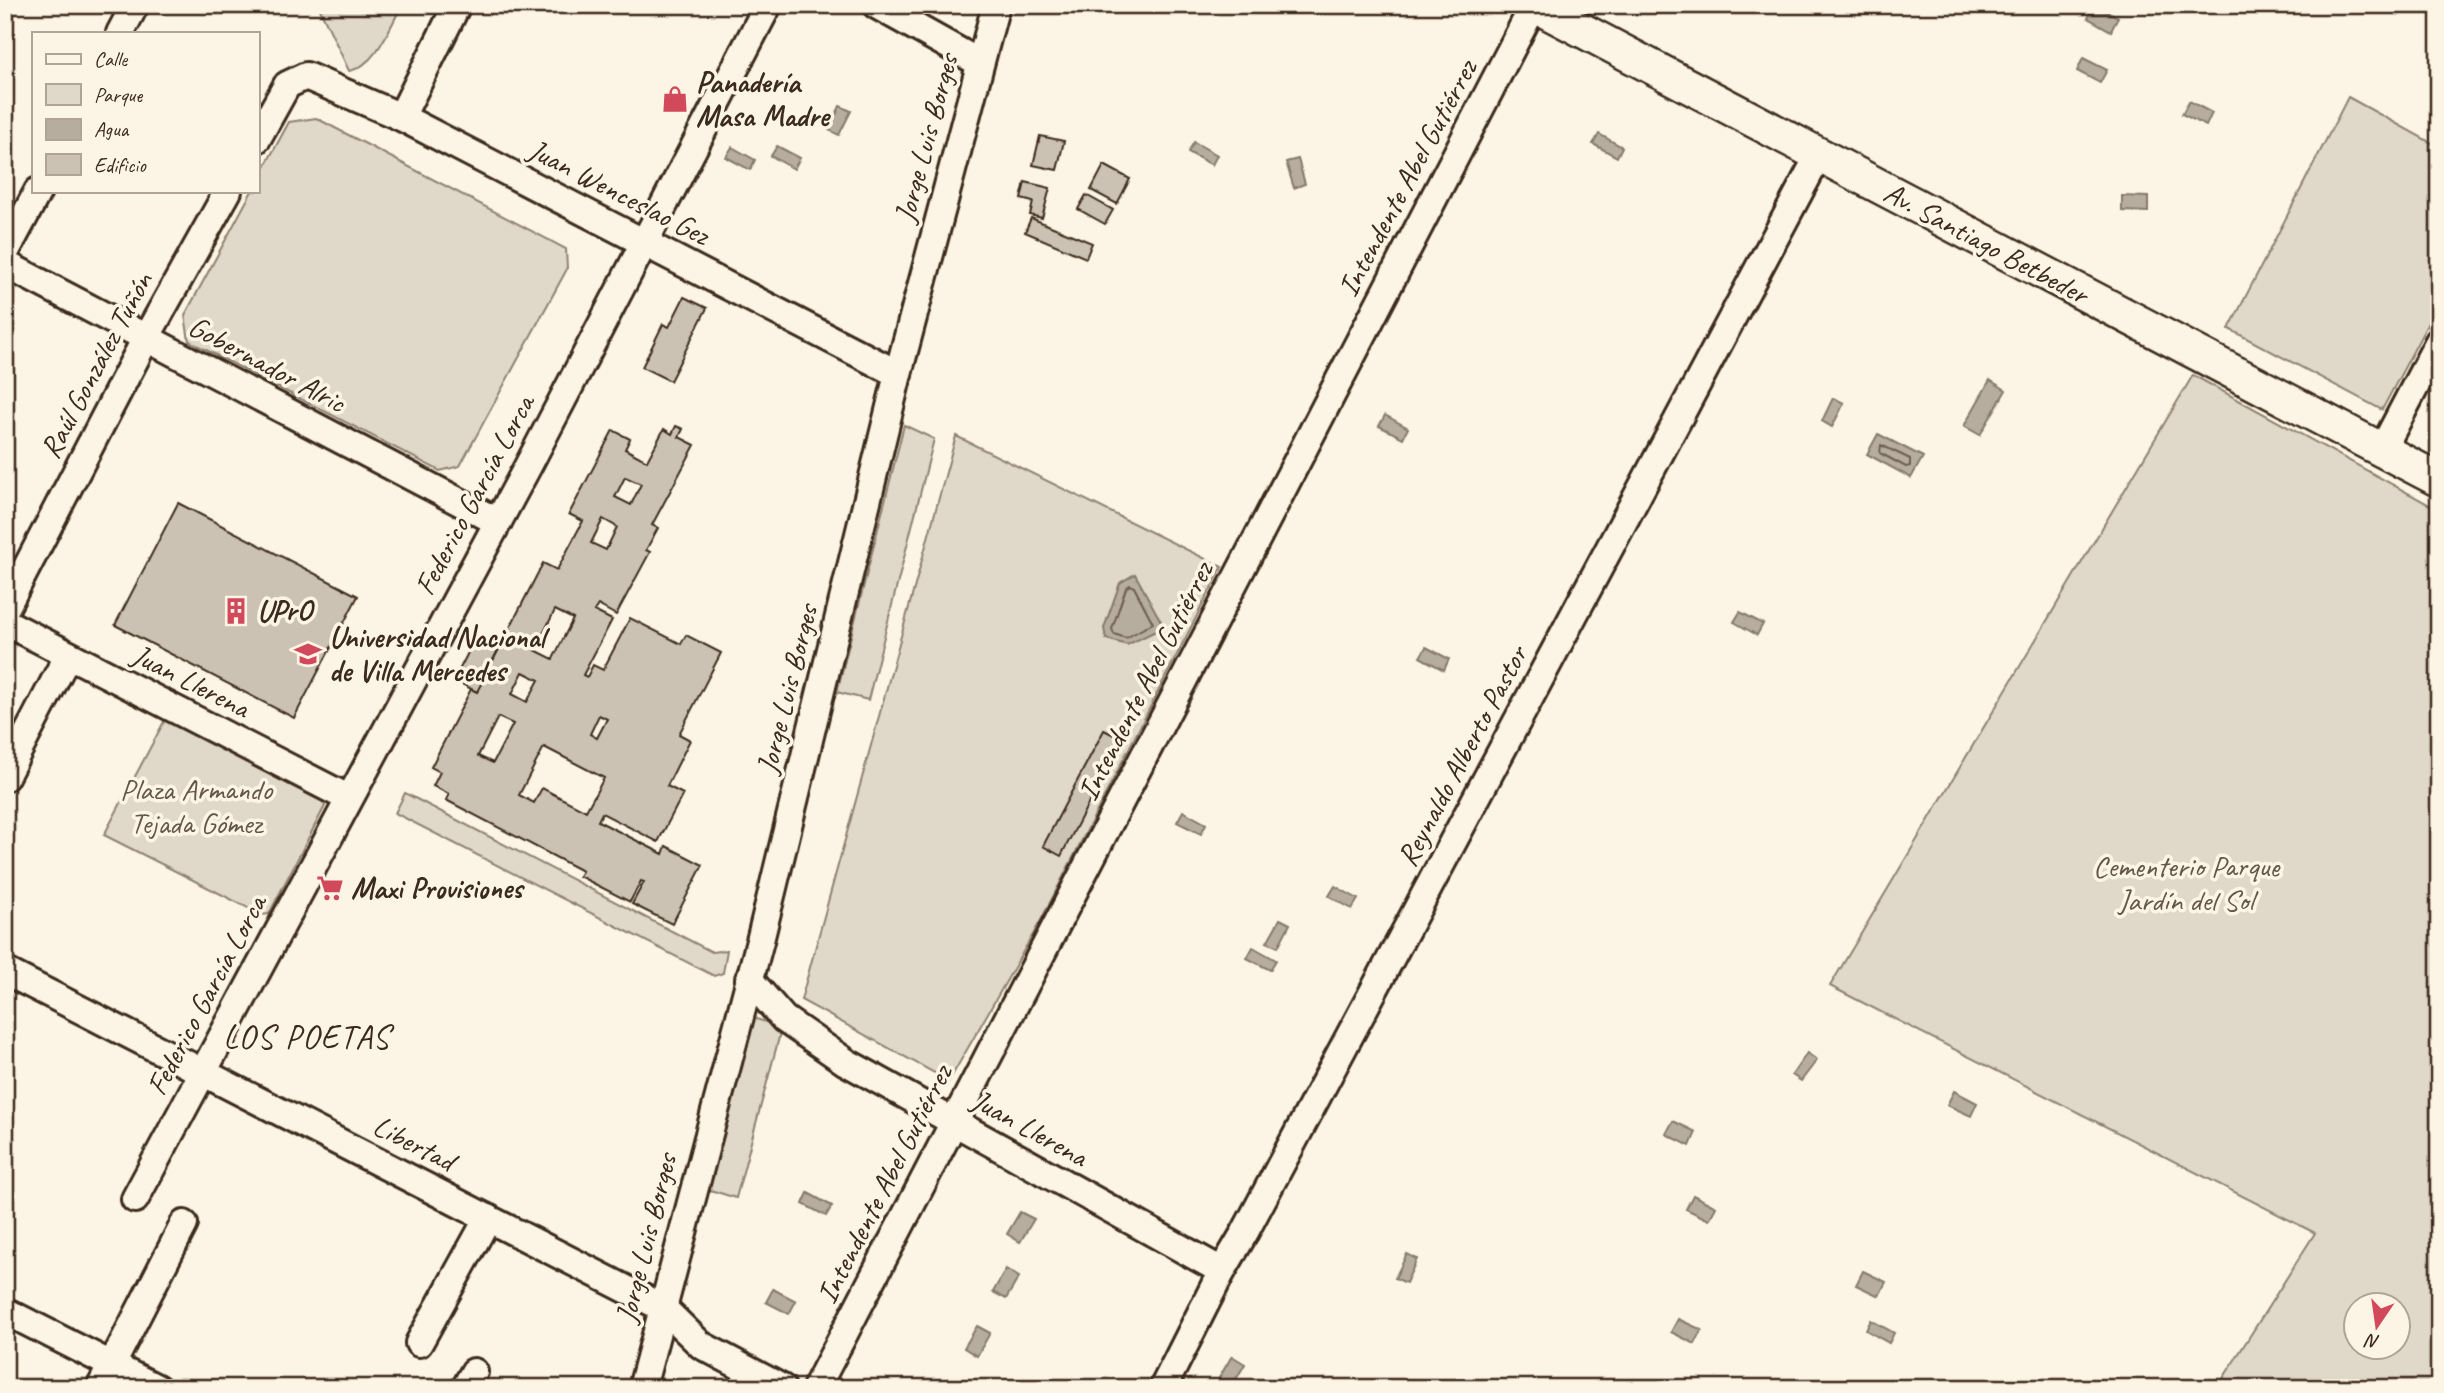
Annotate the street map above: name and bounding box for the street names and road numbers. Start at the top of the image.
street label: Jorge Luis Borges [885,47,967,228]
street label: Intendente Abel Gutiérrez [1329,52,1486,303]
street label: Juan Wenceslao Gez [521,129,717,254]
street label: Av. Santiago Betbeder [1877,173,2097,314]
street label: Raúl González Tuñón [31,264,162,465]
street label: Gobernador Alric [182,307,353,422]
street label: Federico García Lorca [405,386,544,601]
street label: Intendente Abel Gutiérrez [1069,554,1222,807]
street label: Jorge Luis Borges [747,598,827,779]
street label: Juan Llerena [124,635,258,727]
street label: Reynaldo Alberto Pastor [1388,637,1537,873]
street label: Federico García Lorca [137,886,276,1101]
street label: Intendente Abel Gutiérrez [808,1057,961,1310]
street label: Juan Llerena [964,1080,1096,1176]
street label: Libertad [367,1106,465,1181]
street label: Jorge Luis Borges [606,1147,686,1328]

